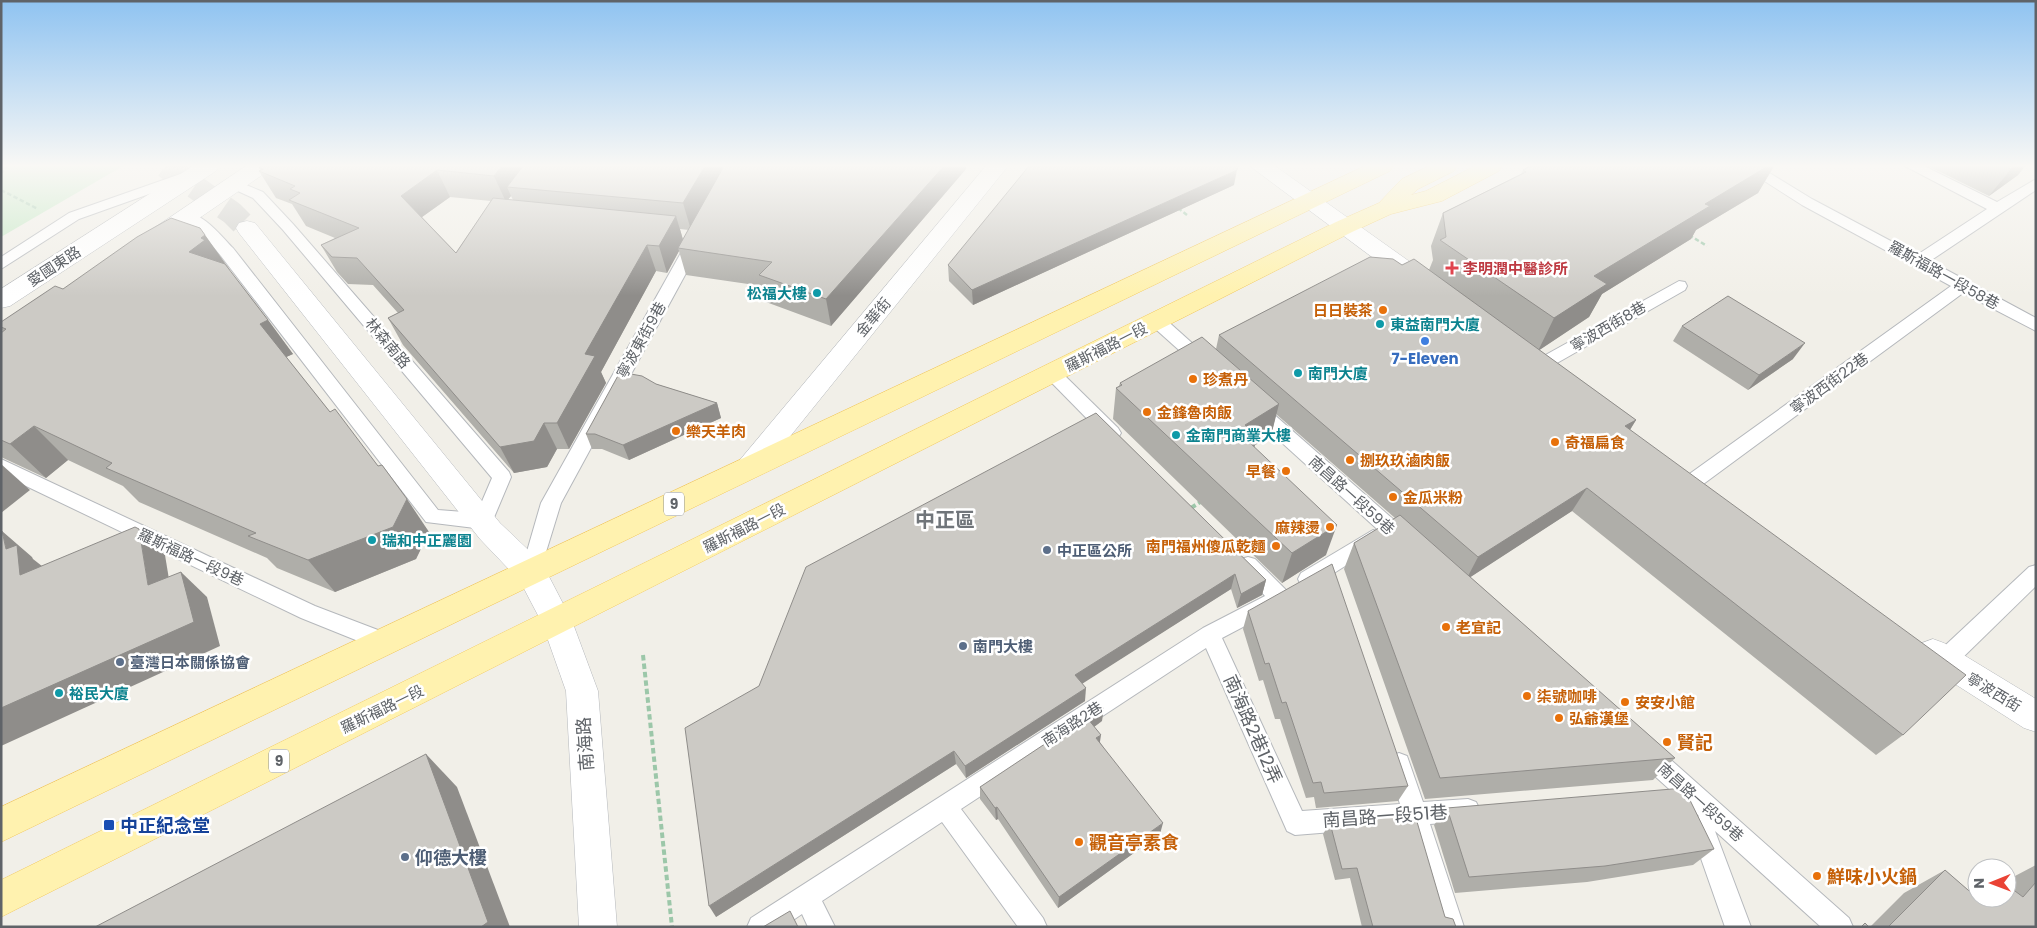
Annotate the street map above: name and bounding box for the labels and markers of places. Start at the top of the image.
place label: 李明潤中醫診所 [1463,258,1568,279]
marker: 李明潤中醫診所 [1445,261,1459,275]
place label: 松福大樓 [747,283,807,304]
marker: 松福大樓 [811,287,823,299]
place label: 日日裝茶 [1313,300,1373,321]
marker: 日日裝茶 [1377,304,1389,316]
place label: 東益南門大廈 [1390,314,1480,335]
marker: 東益南門大廈 [1374,318,1386,330]
marker: 7-Eleven [1419,335,1431,347]
place label: 7-Eleven [1391,348,1459,369]
place label: 南門大廈 [1308,363,1368,384]
marker: 南門大廈 [1292,367,1304,379]
place label: 珍煮丹 [1203,369,1248,390]
marker: 珍煮丹 [1187,373,1199,385]
place label: 金鋒魯肉飯 [1157,402,1232,423]
marker: 金鋒魯肉飯 [1141,406,1153,418]
place label: 樂天羊肉 [686,421,746,442]
marker: 樂天羊肉 [670,425,682,437]
place label: 金南門商業大樓 [1186,425,1291,446]
marker: 金南門商業大樓 [1170,429,1182,441]
place label: 奇福扁食 [1565,432,1625,453]
marker: 奇福扁食 [1549,436,1561,448]
place label: 捌玖玖滷肉飯 [1360,450,1450,471]
marker: 捌玖玖滷肉飯 [1344,454,1356,466]
place label: 早餐 [1246,461,1276,482]
marker: 早餐 [1280,465,1292,477]
place label: 金瓜米粉 [1403,487,1463,508]
marker: 金瓜米粉 [1387,491,1399,503]
place label: 麻辣燙 [1275,517,1320,538]
marker: 麻辣燙 [1324,521,1336,533]
place label: 瑞和中正麗園 [382,530,472,551]
marker: 瑞和中正麗園 [366,534,378,546]
place label: 南門福州傻瓜乾麵 [1146,536,1266,557]
place label: 中正區公所 [1057,540,1132,561]
marker: 南門福州傻瓜乾麵 [1270,540,1282,552]
marker: 中正區公所 [1041,544,1053,556]
place label: 老宜記 [1456,617,1501,638]
marker: 老宜記 [1440,621,1452,633]
place label: 南門大樓 [973,636,1033,657]
marker: 南門大樓 [957,640,969,652]
place label: 臺灣日本關係協會 [130,652,250,673]
marker: 臺灣日本關係協會 [114,656,126,668]
place label: 裕民大廈 [69,683,129,704]
place label: 柒號咖啡 [1537,686,1597,707]
marker: 裕民大廈 [53,687,65,699]
marker: 柒號咖啡 [1521,690,1533,702]
place label: 安安小館 [1635,692,1695,713]
marker: 安安小館 [1619,696,1631,708]
place label: 弘爺漢堡 [1569,708,1629,729]
marker: 弘爺漢堡 [1553,712,1565,724]
place label: 賢記 [1677,730,1713,755]
marker: 賢記 [1661,736,1673,748]
place label: 中正紀念堂 [120,813,210,838]
marker: 中正紀念堂 [102,818,116,832]
place label: 觀音亭素食 [1089,830,1179,855]
marker: 觀音亭素食 [1073,836,1085,848]
place label: 仰德大樓 [415,845,487,870]
marker: 仰德大樓 [399,851,411,863]
place label: 鮮味小火鍋 [1827,864,1917,889]
marker: 鮮味小火鍋 [1811,870,1823,882]

